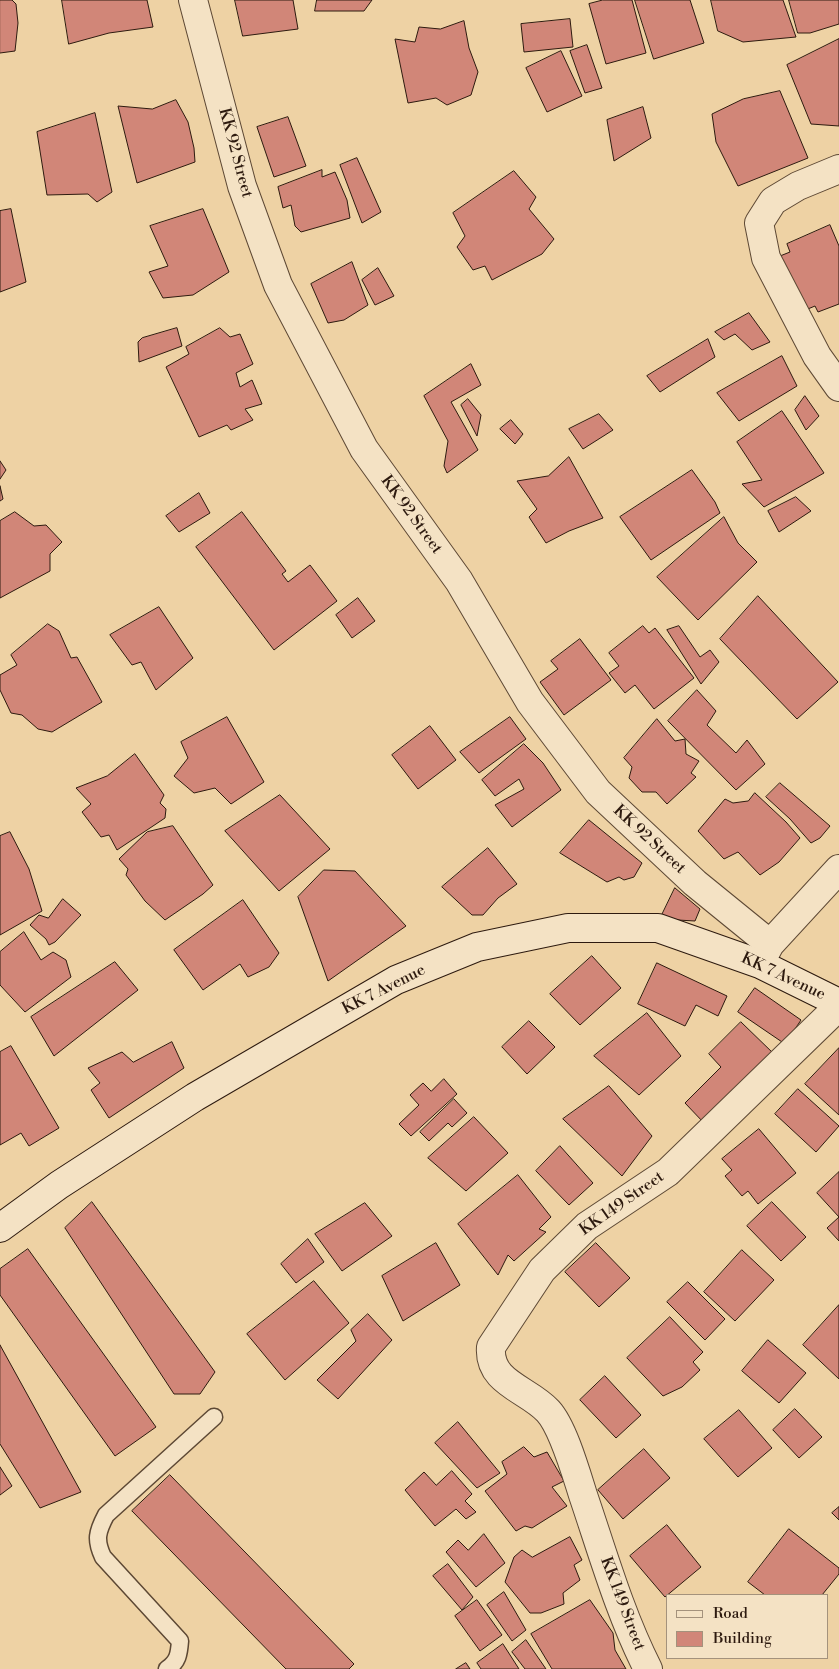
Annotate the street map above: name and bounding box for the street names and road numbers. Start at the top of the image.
street label: KK 92 Street [214,106,256,200]
street label: KK 92 Street [376,472,446,558]
street label: KK 92 Street [609,802,689,878]
street label: KK 7 Avenue [738,949,828,1005]
street label: KK 7 Avenue [339,961,429,1019]
street label: KK 149 Street [576,1168,668,1240]
street label: KK 149 Street [595,1554,649,1654]

